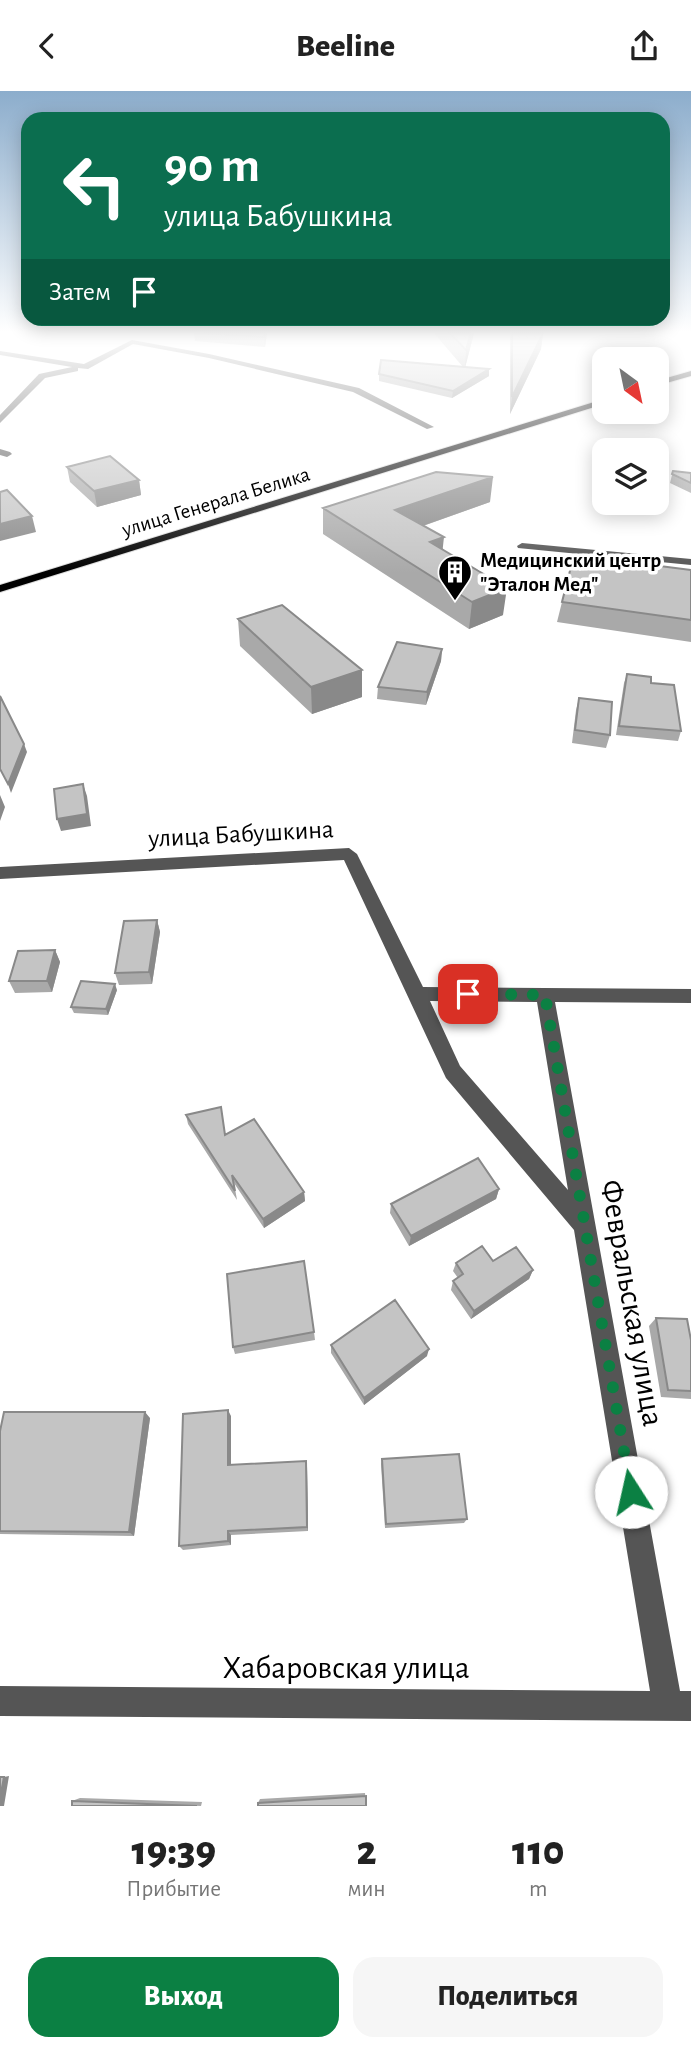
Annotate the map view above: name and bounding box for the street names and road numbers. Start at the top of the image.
street label: улица Генерала Белика [119,463,313,541]
street label: улица Бабушкина [147,816,335,852]
street label: Февральская улица [595,1177,669,1429]
street label: Хабаровская улица [222,1652,470,1684]

